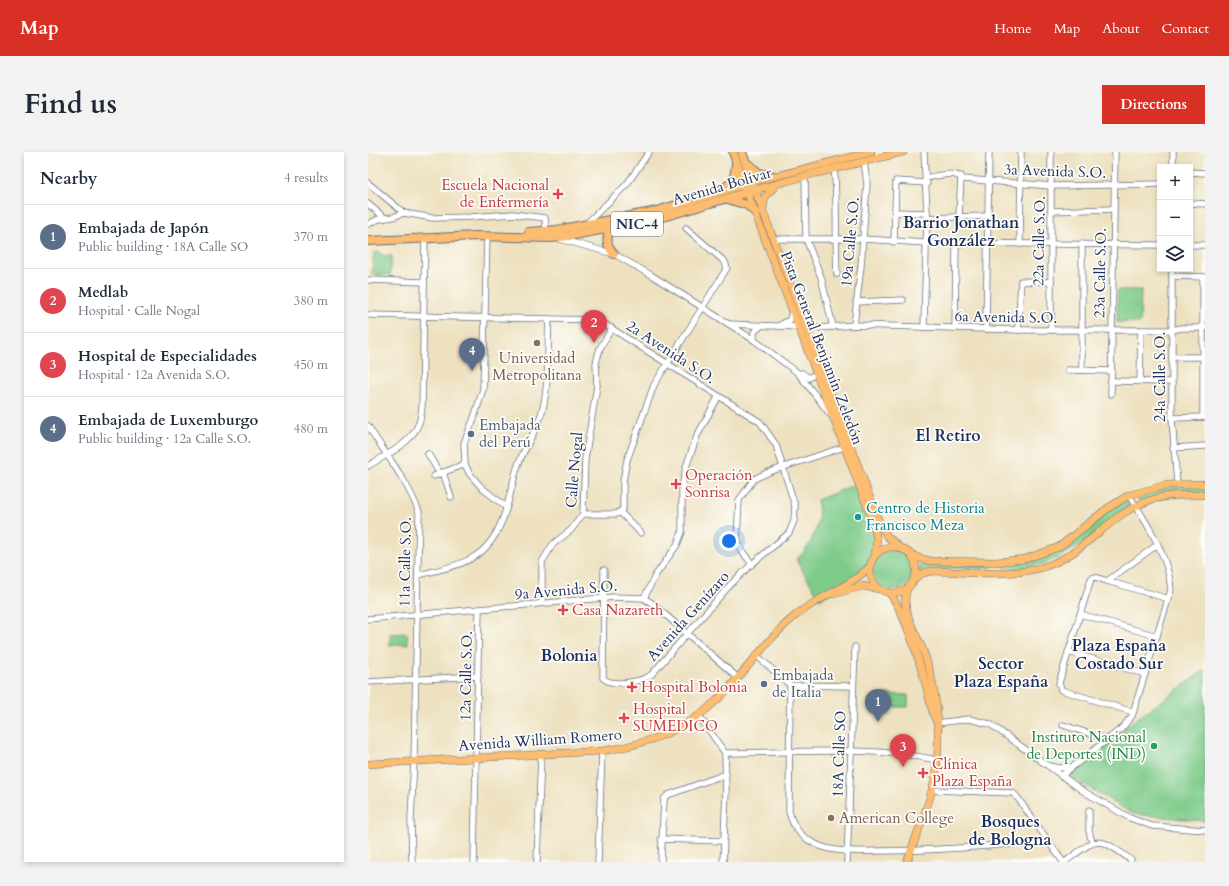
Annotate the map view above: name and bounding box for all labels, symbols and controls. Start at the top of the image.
text: Map [20,15,59,41]
text: Home [994,19,1032,38]
text: Map [1054,19,1080,38]
text: About [1102,19,1139,38]
text: Contact [1161,19,1209,38]
text: Find us [24,85,117,123]
button: Directions [1102,85,1205,124]
street label: 3a Avenida S.O. [1003,159,1107,183]
street label: Avenida Bolívar [670,162,774,210]
map controls [1157,164,1193,272]
button: + [1157,164,1193,200]
text: Nearby [40,167,97,190]
text: 4 results [284,169,328,187]
place label: Escuela Nacional de Enfermería [441,175,550,212]
marker: Escuela Nacional de Enfermería [552,188,564,200]
street label: 19a Calle S.O. [836,196,864,288]
street label: 22a Calle S.O. [1028,196,1050,286]
button: − [1157,200,1193,236]
road number: NIC-4 [611,212,663,236]
district label: Barrio Jonathan González [903,212,1020,252]
text: Embajada de Japón [78,218,209,238]
text: 1 [50,228,56,246]
text: 370 m [294,228,328,246]
street label: 23a Calle S.O. [1089,228,1111,318]
button: layers [1157,236,1193,272]
text: Public building · 18A Calle SO [78,238,248,256]
street label: Pista General Benjamín Zeledón [776,248,868,448]
text: Medlab [78,282,128,302]
text: 2 [50,292,56,310]
text: 380 m [294,292,328,310]
text: Hospital · Calle Nogal [78,302,200,320]
street label: 6a Avenida S.O. [955,306,1057,328]
pin: 2 [581,310,607,343]
street label: 2a Avenida S.O. [623,316,719,388]
street label: 24a Calle S.O. [1150,332,1170,422]
pin: 4 [459,338,485,371]
marker: Universidad Metropolitana [532,338,542,348]
text: Hospital de Especialidades [78,346,257,366]
place label: Universidad Metropolitana [492,348,582,385]
text: 3 [50,356,56,374]
text: 450 m [294,356,328,374]
text: Hospital · 12a Avenida S.O. [78,366,230,384]
text: Embajada de Luxemburgo [78,410,258,430]
place label: Embajada del Perú [479,415,541,452]
text: 4 [50,420,56,438]
text: 480 m [294,420,328,438]
district label: El Retiro [915,425,981,447]
marker: Embajada del Perú [466,429,476,439]
text: Public building · 12a Calle S.O. [78,430,251,448]
street label: Calle Nogal [561,431,587,509]
place label: Operación Sonrisa [685,465,753,502]
marker: Operación Sonrisa [670,478,682,490]
place label: Centro de Historia Francisco Meza [866,498,985,535]
marker: Centro de Historia Francisco Meza [853,512,863,522]
street label: 11a Calle S.O. [394,517,416,607]
your location [719,531,739,551]
street label: Avenida Genízaro [642,567,734,665]
street label: 9a Avenida S.O. [514,576,618,604]
place label: Casa Nazareth [572,600,664,620]
marker: Casa Nazareth [557,604,569,616]
street label: 12a Calle S.O. [455,631,477,721]
district label: Plaza España Costado Sur [1072,635,1166,675]
district label: Bolonia [541,645,597,667]
district label: Sector Plaza España [954,653,1048,693]
place label: Embajada de Italia [772,665,834,702]
place label: Hospital Bolonia [641,677,748,697]
marker: Embajada de Italia [759,679,769,689]
marker: Hospital Bolonia [626,681,638,693]
pin: 1 [865,689,891,722]
place label: Hospital SUMEDICO [633,699,718,736]
street label: 18A Calle SO [827,710,851,798]
marker: Hospital SUMEDICO [618,712,630,724]
street label: Avenida William Romero [458,724,622,756]
place label: Instituto Nacional de Deportes (IND) [1026,727,1146,764]
pin: 3 [890,734,916,767]
marker: Instituto Nacional de Deportes (IND) [1149,741,1159,751]
place label: Clínica Plaza España [932,754,1013,791]
marker: Clínica Plaza España [917,767,929,779]
place label: American College [839,808,954,828]
district label: Bosques de Bologna [968,811,1052,851]
marker: American College [826,813,836,823]

